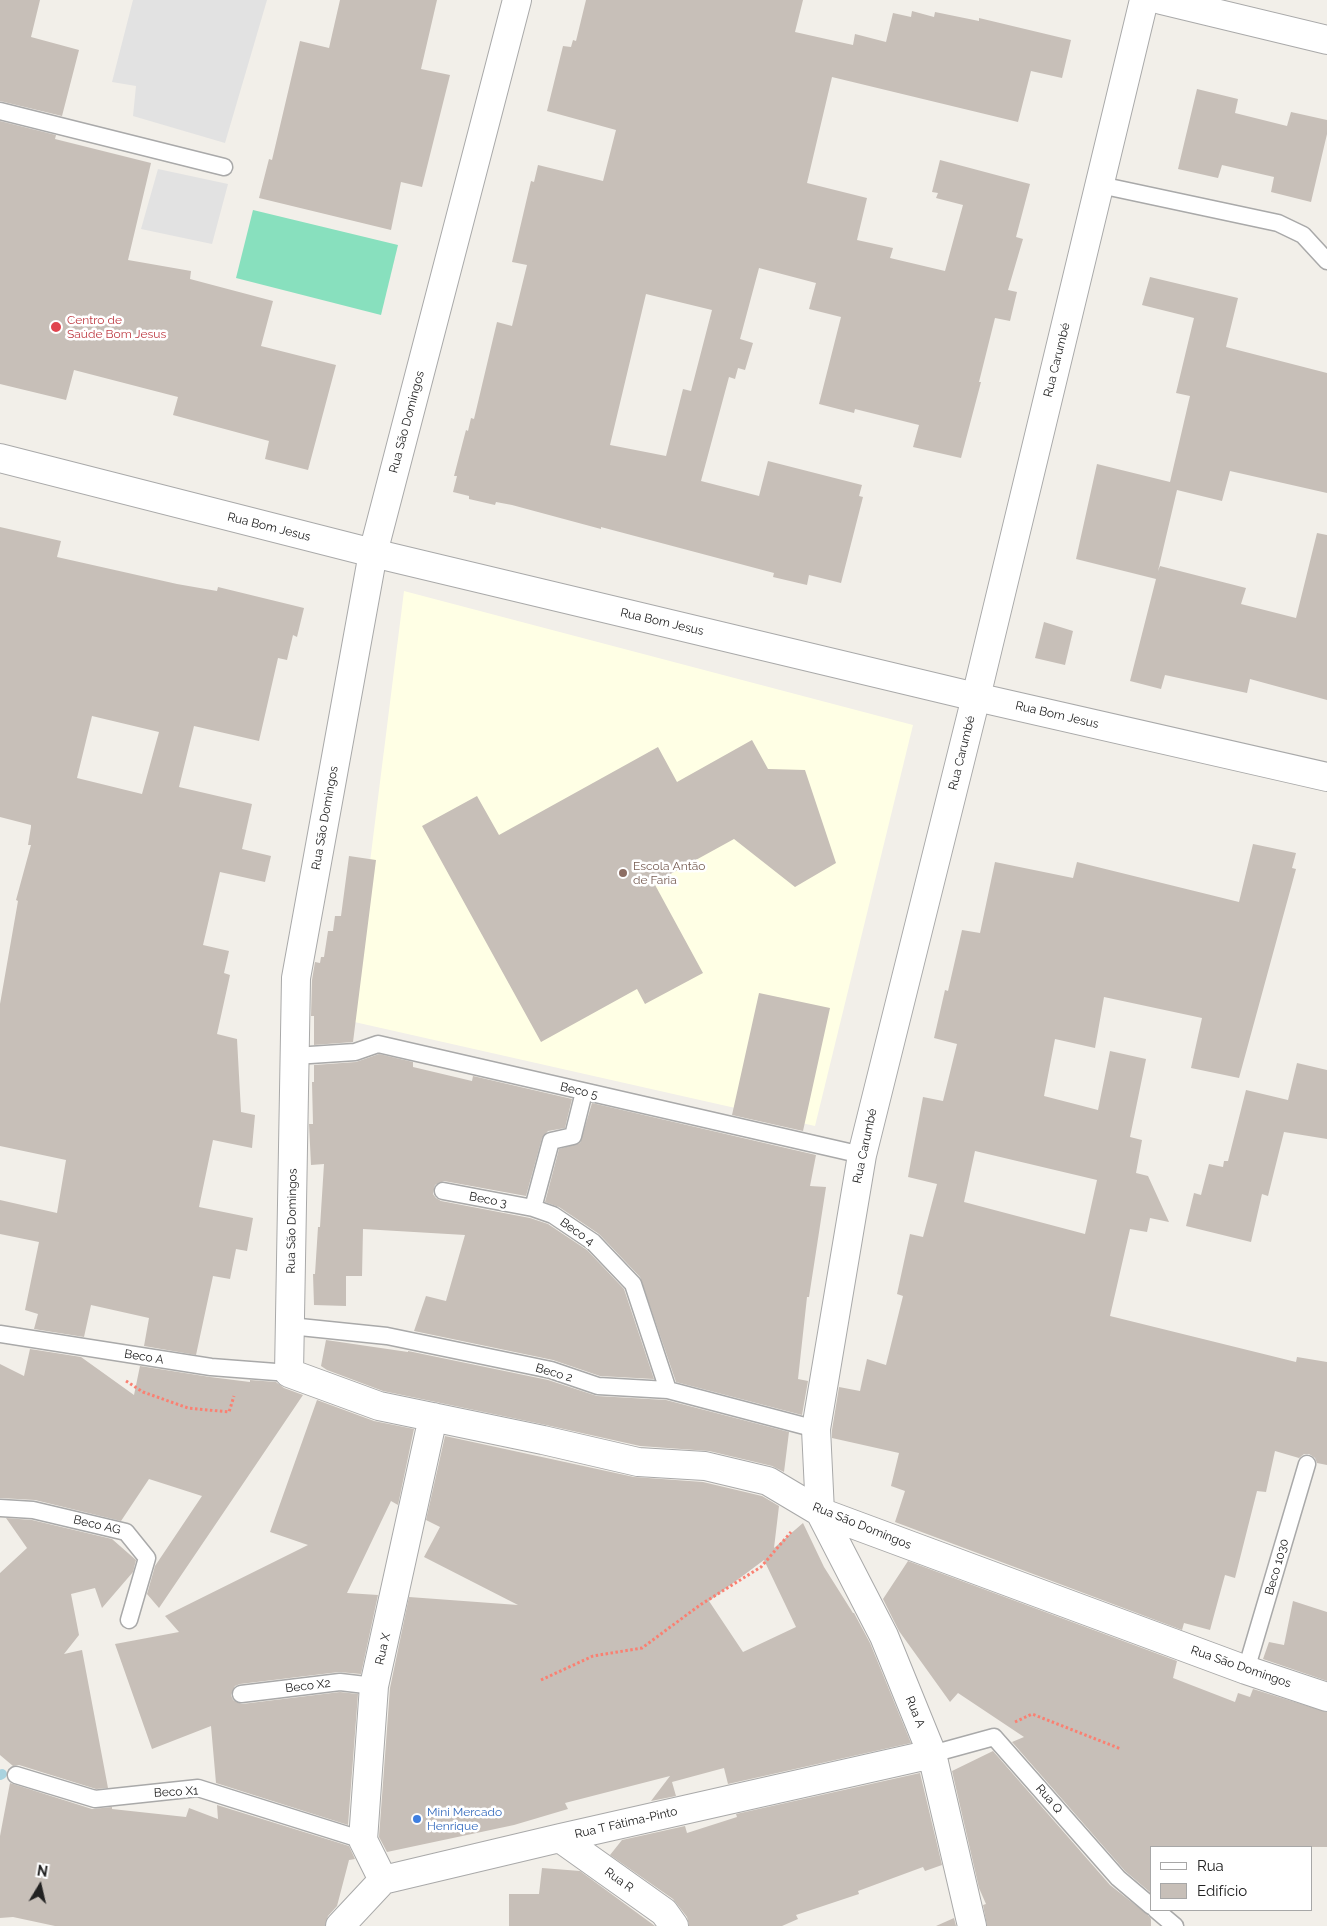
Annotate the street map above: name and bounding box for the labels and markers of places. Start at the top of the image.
place label: Centro de Saúde Bom Jesus [67,313,166,341]
marker: Centro de Saúde Bom Jesus [49,320,63,334]
place label: Escola Antão de Faria [633,859,705,887]
marker: Escola Antão de Faria [617,867,629,879]
place label: Mini Mercado Henrique [427,1805,502,1833]
marker: Mini Mercado Henrique [411,1813,423,1825]

